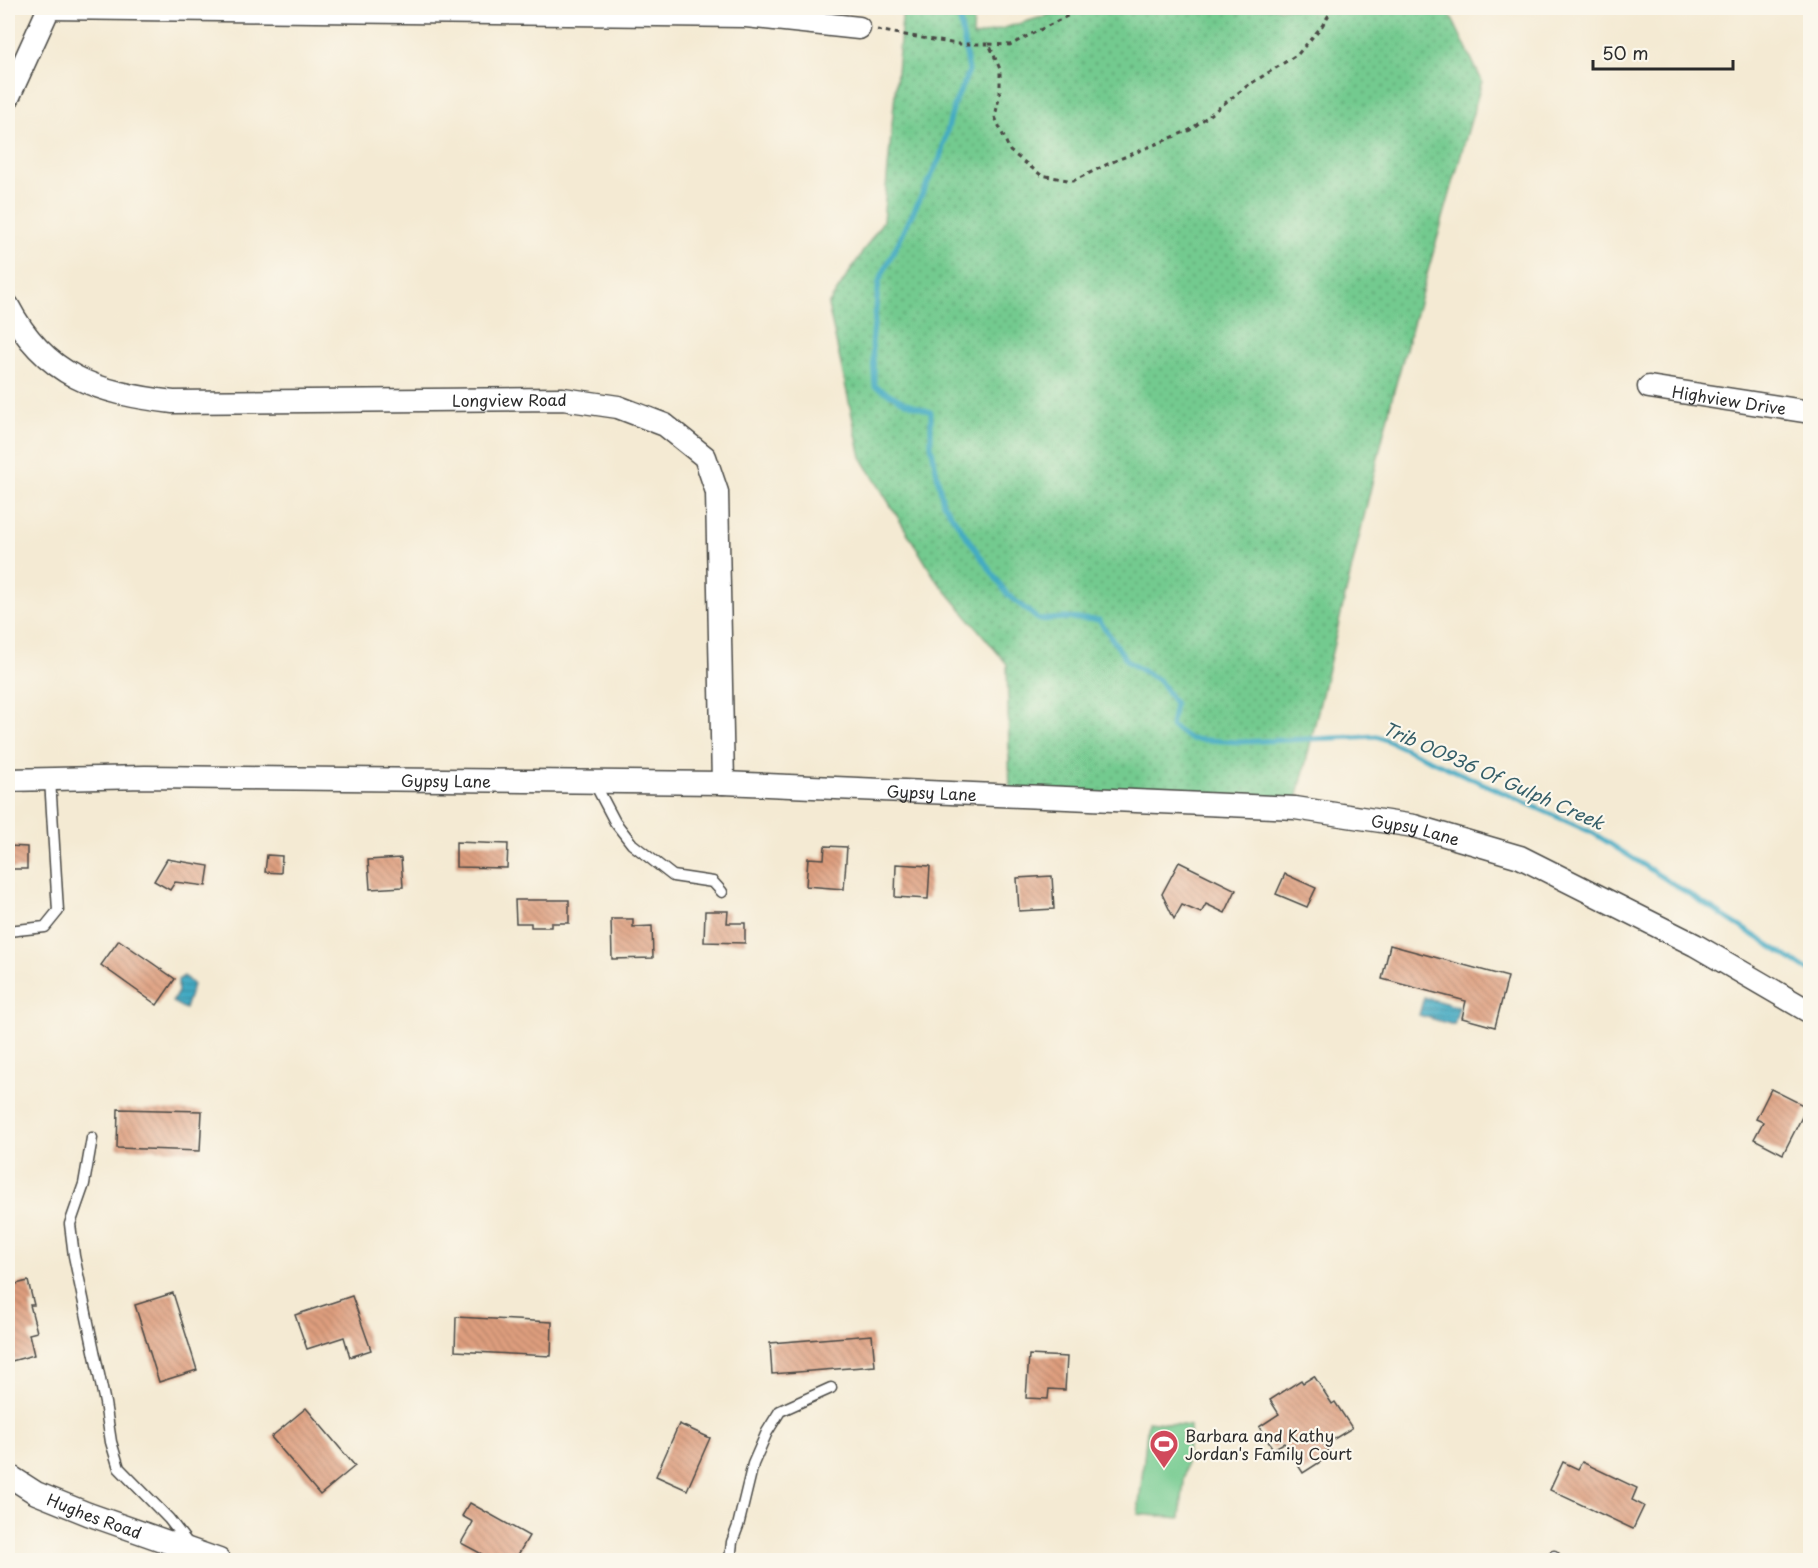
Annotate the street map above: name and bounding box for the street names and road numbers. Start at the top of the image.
street label: Highview Drive [1670,379,1788,420]
street label: Longview Road [452,387,567,412]
street label: Gypsy Lane [401,768,491,793]
street label: Gypsy Lane [886,778,977,806]
street label: Gypsy Lane [1370,808,1463,851]
street label: Hughes Road [44,1487,145,1544]

